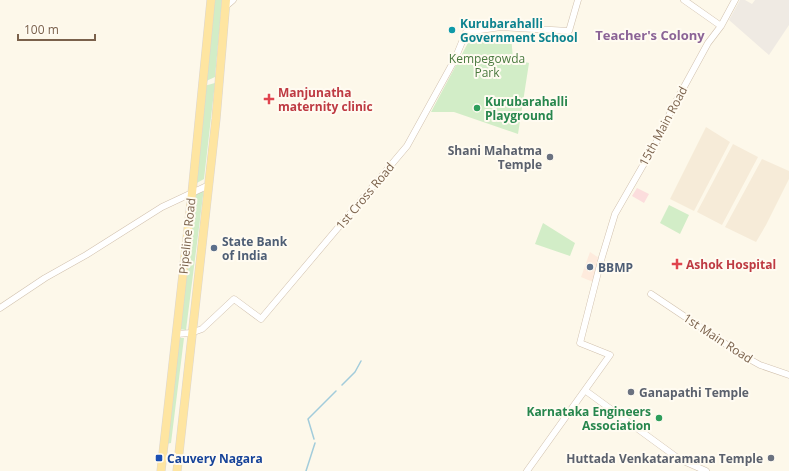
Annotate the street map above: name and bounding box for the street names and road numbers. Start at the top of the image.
street label: 15th Main Road [635,83,691,169]
street label: 1st Cross Road [332,159,398,233]
street label: Pipeline Road [175,197,199,275]
street label: 1st Main Road [680,309,756,367]

